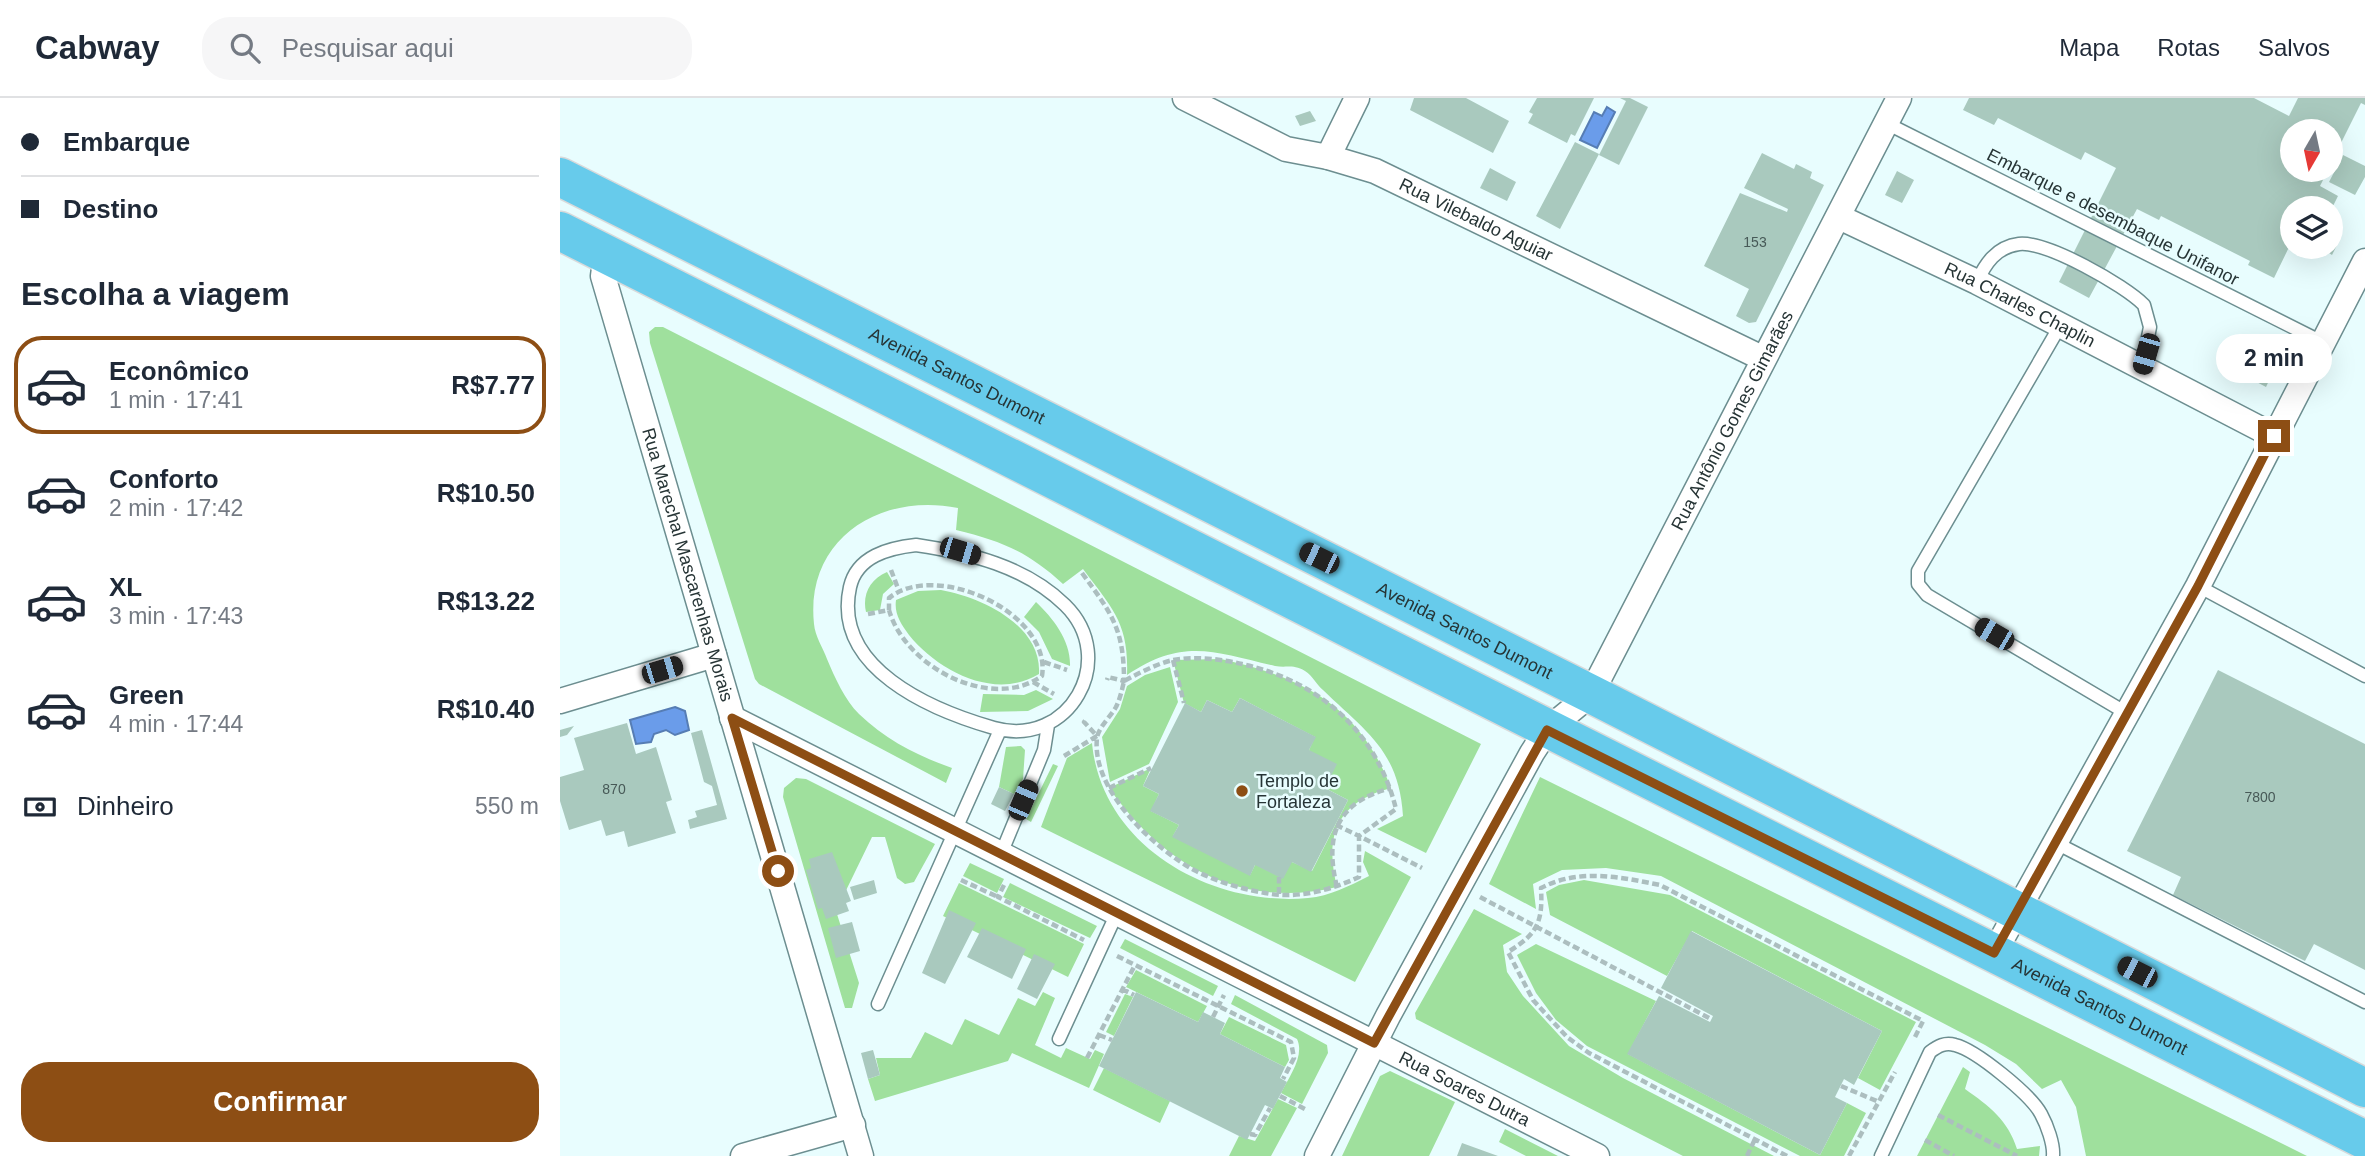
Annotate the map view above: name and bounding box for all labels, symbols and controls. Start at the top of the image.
search box [202,17,692,80]
text: Cabway [35,29,160,66]
icon: search [226,29,264,67]
text: Pesquisar aqui [282,33,454,63]
text: Mapa [2059,34,2119,61]
text: Rotas [2157,34,2220,61]
text: Salvos [2258,34,2330,61]
north arrow [2280,119,2343,182]
map controls [2280,119,2343,259]
text: Embarque [63,127,190,157]
street label: Embarque e desembaque Unifanor [1984,144,2242,290]
street label: Rua Vilebaldo Aguiar [1396,174,1556,265]
text: Destino [63,194,158,224]
button: layers [2280,196,2343,259]
house number: 153 [1743,234,1767,250]
street label: Rua Charles Chaplin [1941,258,2098,351]
text: Escolha a viagem [21,276,290,312]
street label: Rua Antônio Gomes Gimarães [1667,307,1797,534]
street label: Avenida Santos Dumont [866,324,1048,428]
car [2131,331,2162,377]
callout: 2 min [2216,334,2332,384]
text: 2 min [2244,345,2304,371]
icon: car [25,354,88,417]
text: Econômico [109,356,249,386]
text: R$7.77 [451,370,535,400]
text: 1 min · 17:41 [109,387,243,413]
route end [2258,420,2290,452]
street label: Rua Marechal Mascarenhas Morais [638,425,737,704]
icon: car [25,462,88,525]
text: Conforto [109,464,219,494]
text: R$10.50 [437,478,535,508]
text: 2 min · 17:42 [109,495,243,521]
car [937,535,984,567]
car [1296,539,1343,577]
icon: car [25,570,88,633]
text: XL [109,572,142,602]
street label: Avenida Santos Dumont [1373,578,1556,683]
text: R$13.22 [437,586,535,616]
text: 3 min · 17:43 [109,603,243,629]
car [1971,614,2018,654]
car [639,654,686,686]
icon: car [25,678,88,741]
text: Green [109,680,184,710]
text: R$10.40 [437,694,535,724]
text: 4 min · 17:44 [109,711,243,737]
place label: Templo de Fortaleza [1256,771,1339,812]
car [1006,777,1041,823]
house number: 870 [602,781,626,797]
marker: Templo de Fortaleza [1234,783,1250,799]
icon: cash [21,788,59,826]
house number: 7800 [2244,789,2276,805]
text: Dinheiro [77,791,174,821]
text: 550 m [475,793,539,819]
route start [762,855,794,887]
car [2114,953,2161,991]
street label: Avenida Santos Dumont [2009,954,2191,1059]
street label: Rua Soares Dutra [1396,1047,1534,1131]
button: Confirmar [21,1062,539,1142]

